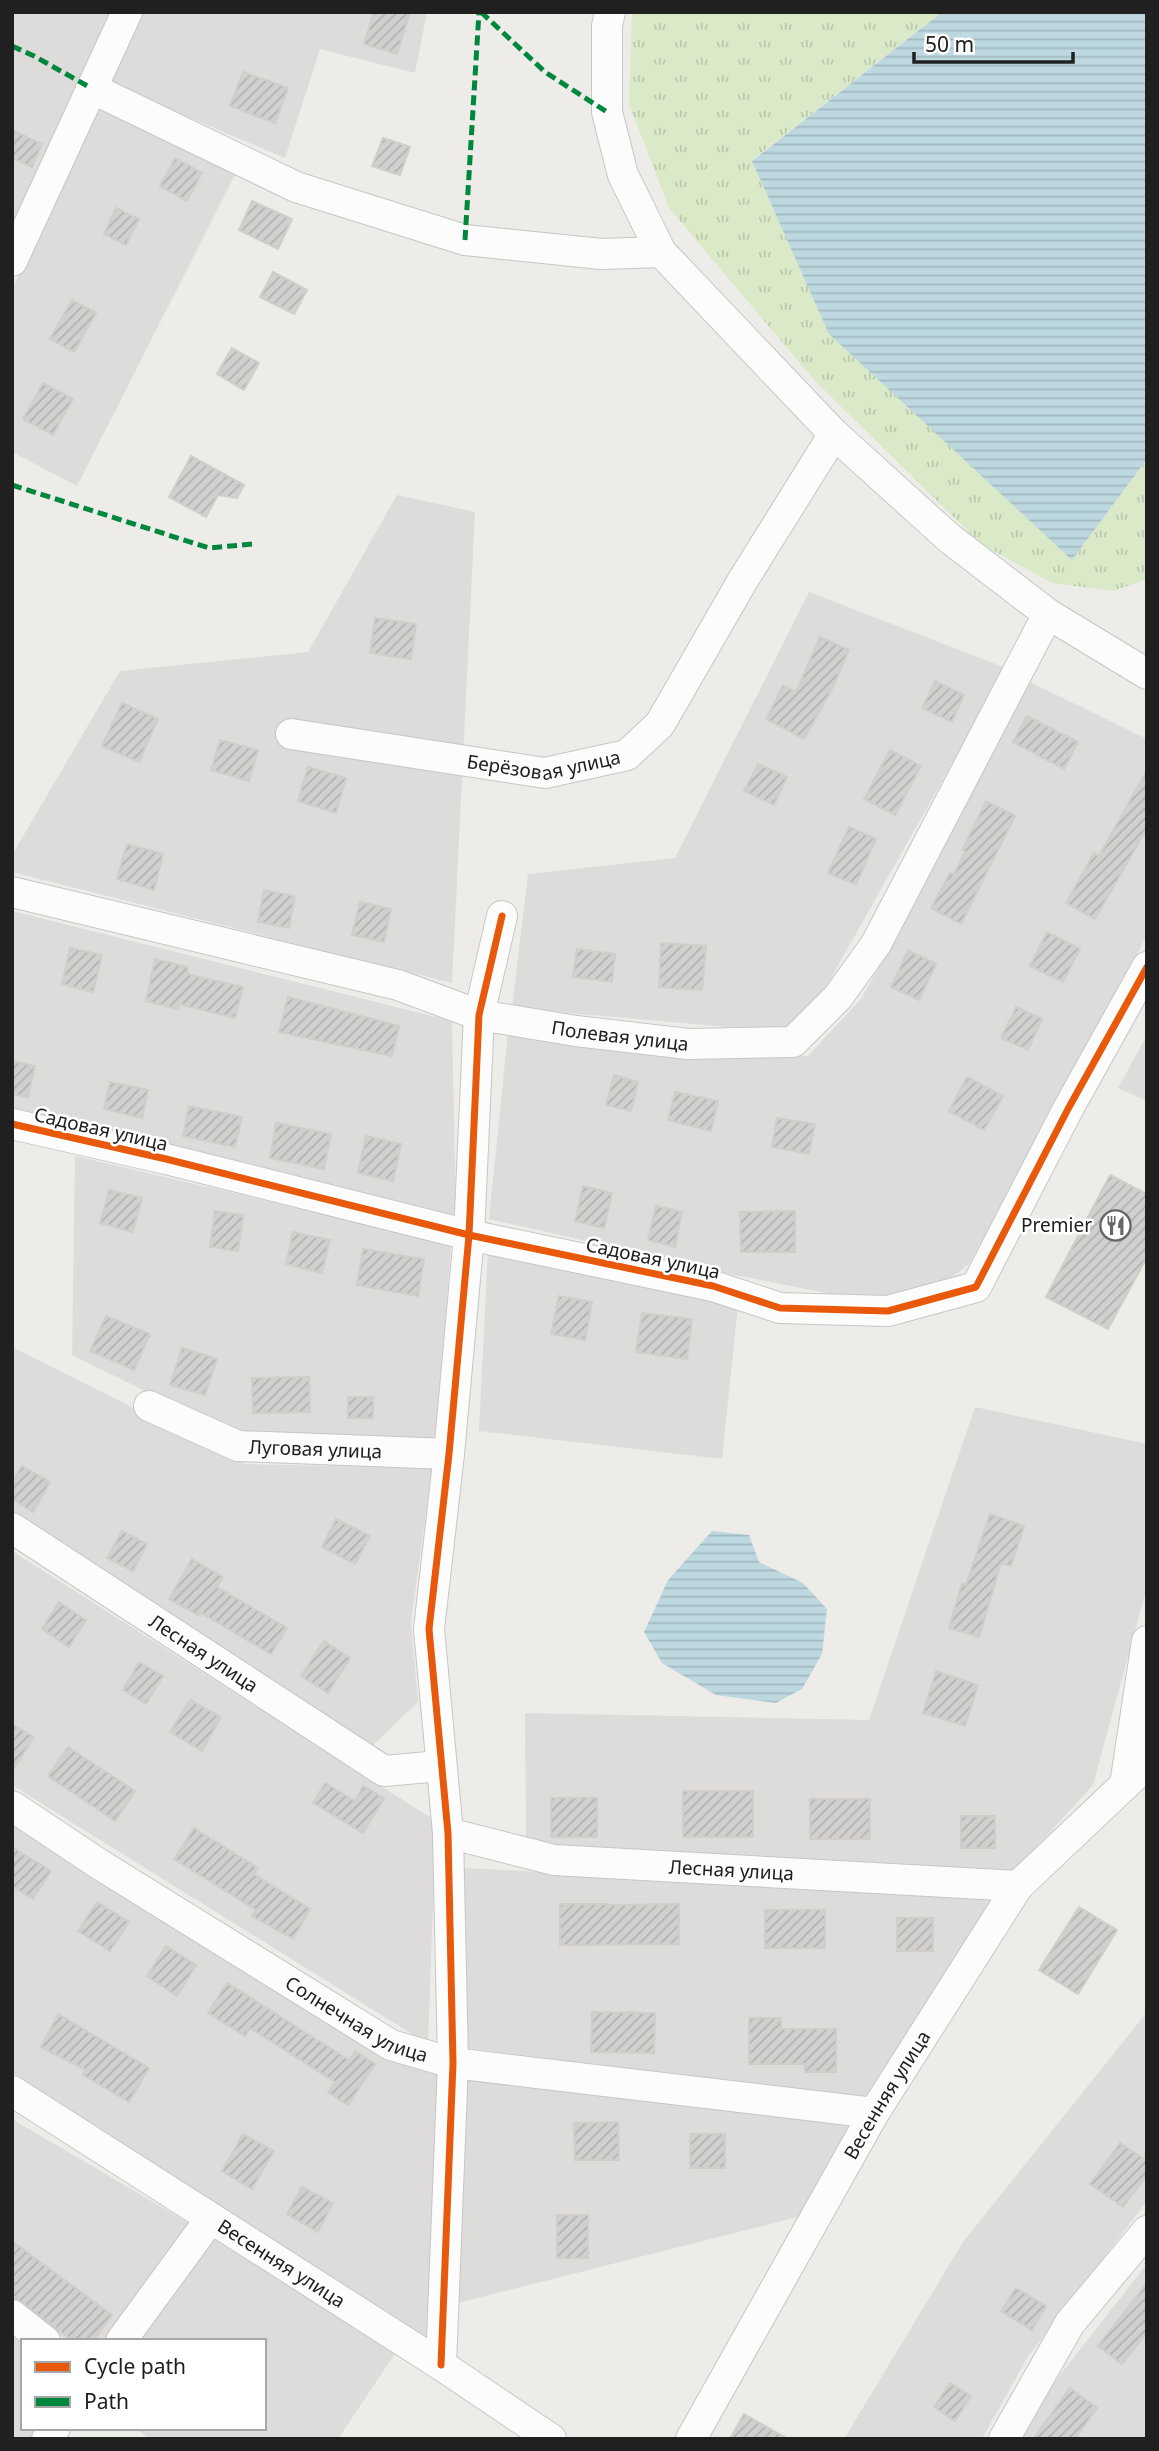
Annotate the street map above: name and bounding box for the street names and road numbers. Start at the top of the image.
street label: Берёзовая улица [465,744,623,786]
street label: Полевая улица [549,1014,690,1057]
street label: Садовая улица [32,1101,170,1157]
street label: Садовая улица [583,1231,723,1285]
street label: Луговая улица [248,1433,383,1464]
street label: Лесная улица [144,1608,263,1698]
street label: Лесная улица [668,1853,795,1886]
street label: Солнечная улица [280,1970,431,2068]
street label: Весенняя улица [838,2025,936,2164]
street label: Весенняя улица [213,2213,350,2314]

